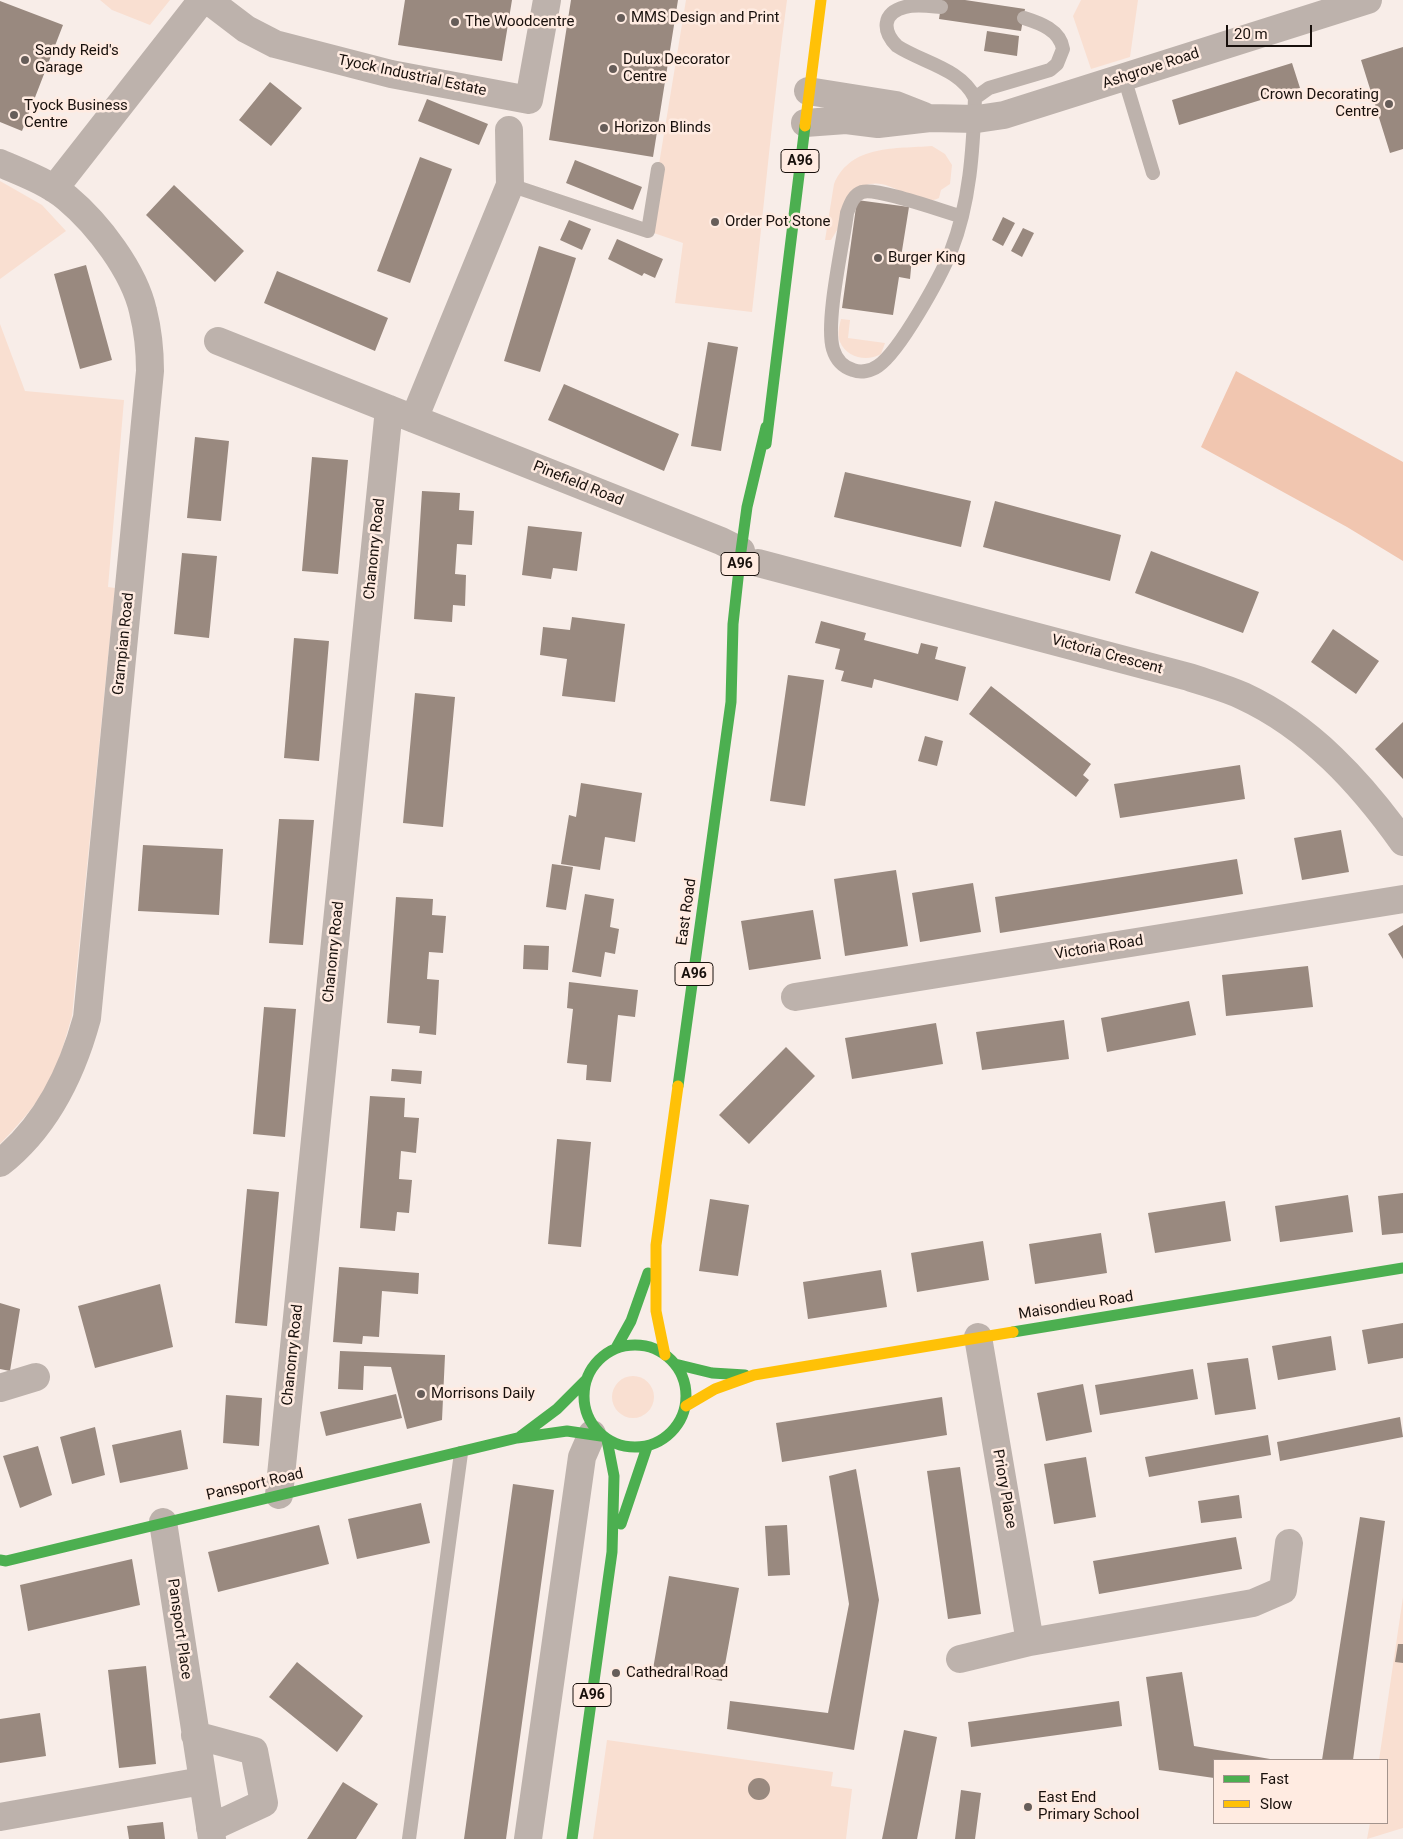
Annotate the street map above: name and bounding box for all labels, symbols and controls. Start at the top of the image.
place label: MMS Design and Print [631,9,779,27]
marker: MMS Design and Print [615,12,627,24]
place label: The Woodcentre [465,13,574,31]
scale bar [1228,15,1314,47]
marker: The Woodcentre [449,16,461,28]
text: 20 m [1234,25,1268,43]
place label: Sandy Reid's Garage [35,42,119,77]
street label: Ashgrove Road [1100,45,1202,93]
street label: Tyock Industrial Estate [336,51,488,101]
place label: Dulux Decorator Centre [623,51,730,86]
marker: Sandy Reid's Garage [19,54,31,66]
marker: Dulux Decorator Centre [607,63,619,75]
place label: Crown Decorating Centre [1260,86,1379,121]
place label: Tyock Business Centre [24,97,128,132]
marker: Crown Decorating Centre [1383,98,1395,110]
marker: Tyock Business Centre [8,109,20,121]
place label: Horizon Blinds [614,119,711,137]
marker: Horizon Blinds [598,122,610,134]
road number: A96 [781,150,819,172]
place label: Order Pot Stone [725,213,830,231]
marker: Order Pot Stone [709,216,721,228]
place label: Burger King [888,249,966,267]
marker: Burger King [872,252,884,264]
street label: Pinefield Road [530,458,626,510]
street label: Chanonry Road [361,497,389,601]
road number: A96 [721,552,759,576]
street label: Grampian Road [110,592,138,696]
street label: Victoria Crescent [1049,632,1165,678]
street label: East Road [673,877,701,947]
street label: Chanonry Road [320,900,348,1004]
street label: Victoria Road [1053,932,1145,964]
road number: A96 [675,962,713,986]
street label: Maisondieu Road [1017,1288,1135,1324]
street label: Chanonry Road [279,1303,307,1407]
place label: Morrisons Daily [431,1385,535,1403]
marker: Morrisons Daily [415,1388,427,1400]
street label: Priory Place [988,1448,1020,1530]
street label: Pansport Road [205,1465,305,1505]
street label: Pansport Place [163,1577,195,1681]
place label: Cathedral Road [626,1664,728,1682]
marker: Cathedral Road [610,1667,622,1679]
road number: A96 [573,1684,611,1706]
legend [1213,1759,1388,1824]
text: Fast [1260,1770,1289,1788]
place label: East End Primary School [1038,1789,1139,1824]
text: Slow [1260,1795,1292,1813]
marker: East End Primary School [1022,1801,1034,1813]

